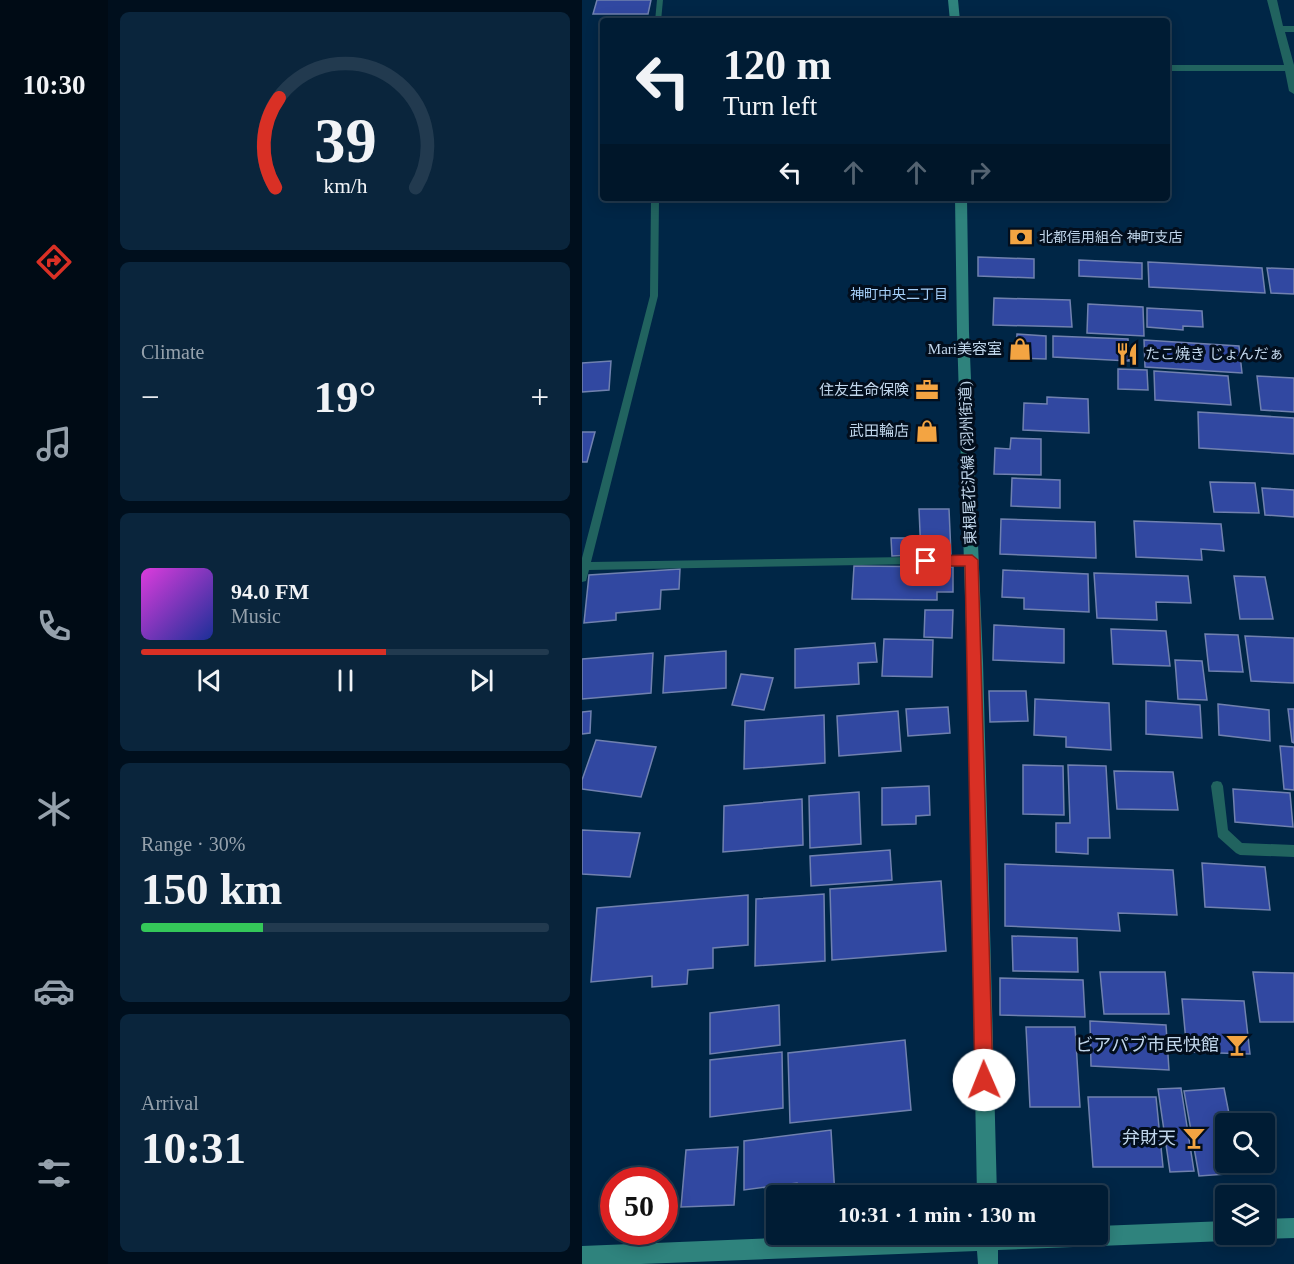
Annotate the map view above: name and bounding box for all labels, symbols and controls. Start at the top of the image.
icon: left [624,42,702,120]
text: 120 m [723,42,832,88]
text: 10:30 [23,70,86,100]
text: Turn left [723,91,817,121]
text: 39 [314,106,376,175]
icon: left [774,156,807,189]
icon: ahead [837,156,870,189]
icon: ahead [900,156,933,189]
icon: right [963,156,996,189]
text: km/h [323,175,367,199]
bank icon: 北都信用組合 神町支店 [1008,224,1034,250]
place label: 北都信用組合 神町支店 [1039,229,1183,245]
icon: directions [33,241,75,283]
district label: 神町中央二丁目 [850,287,948,302]
shop icon: Mari美容室 [1007,336,1033,362]
text: Climate [141,341,204,363]
place label: Mari美容室 [928,341,1002,357]
restaurant icon: たこ焼き じょんだぁ [1114,341,1140,367]
place label: たこ焼き じょんだぁ [1145,346,1284,362]
text: 19° [314,372,377,422]
office icon: 住友生命保険 [914,377,940,403]
text: − [141,379,160,415]
text: + [530,379,549,415]
street label: 東根尾花沢線 (羽州街道) [956,381,980,545]
place label: 住友生命保険 [819,382,909,398]
shop icon: 武田輪店 [914,418,940,444]
place label: 武田輪店 [849,422,909,439]
icon: music [33,423,75,465]
pin [900,535,951,586]
icon: arrive [909,544,942,577]
text: 94.0 FM [231,579,309,604]
icon: phone [33,605,75,647]
text: Music [231,605,281,627]
icon: previous [193,664,226,697]
icon: pause [329,664,362,697]
icon: next [465,664,498,697]
icon: climate [33,788,75,830]
text: Range · 30% [141,833,245,855]
text: 150 km [141,864,282,914]
icon: car [33,970,75,1012]
bar icon: ビアパブ市民快館 [1224,1032,1250,1058]
place label: ビアパブ市民快館 [1075,1035,1219,1055]
position arrow [952,1048,1016,1112]
text: Arrival [141,1092,199,1114]
map controls [1215,1113,1275,1245]
button: search [1215,1113,1275,1173]
text: 10:31 [141,1123,246,1173]
bar icon: 弁財天 [1181,1125,1207,1151]
place label: 弁財天 [1122,1128,1176,1148]
icon: filters [33,1152,75,1194]
speed limit sign: 50 [600,1167,678,1245]
button: layers [1215,1185,1275,1245]
text: 10:31 · 1 min · 130 m [838,1202,1036,1227]

